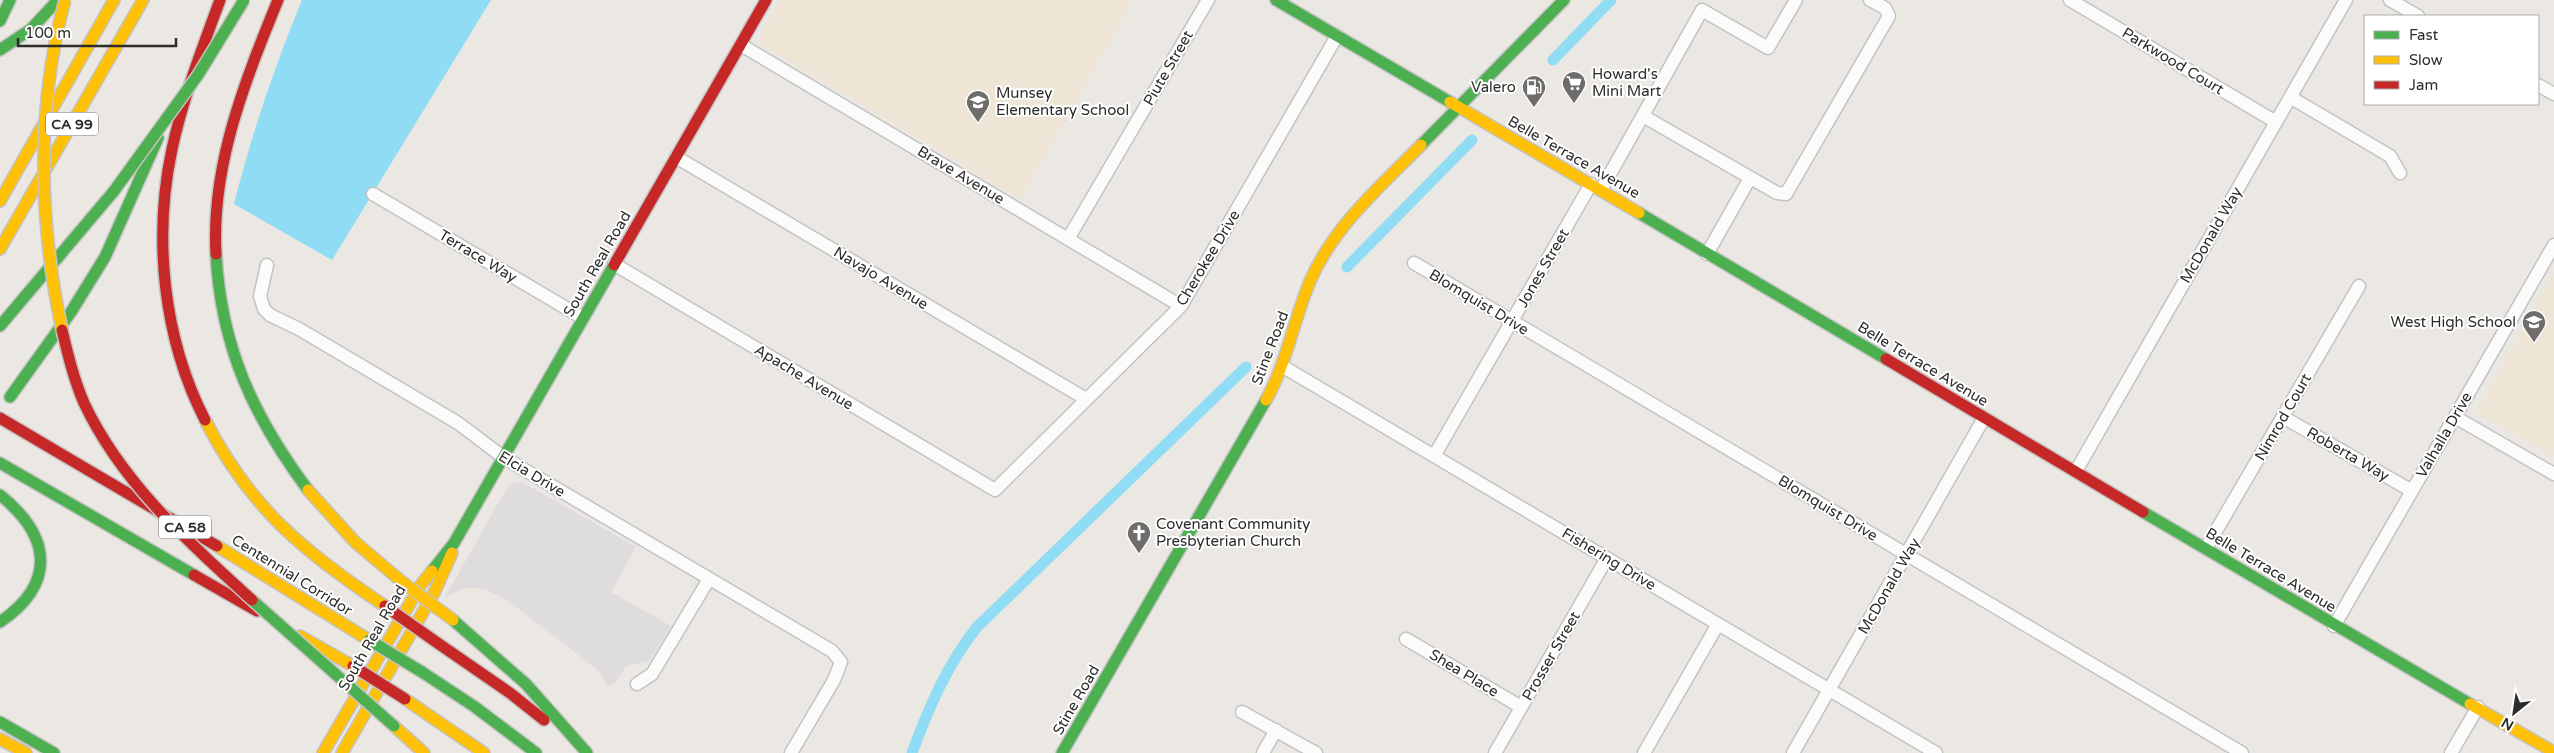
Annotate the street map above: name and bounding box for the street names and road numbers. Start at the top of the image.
street label: Parkwood Court [2119,24,2227,99]
street label: Piute Street [1139,27,1197,109]
road number: CA 99 [46,112,98,136]
street label: Belle Terrace Avenue [1505,112,1643,202]
street label: Brave Avenue [914,142,1008,208]
street label: McDonald Way [2176,184,2246,286]
street label: Cherokee Drive [1172,207,1244,309]
street label: South Real Road [559,208,635,320]
street label: Jones Street [1513,225,1573,310]
street label: Terrace Way [436,226,520,286]
street label: Navajo Avenue [830,243,932,313]
street label: Blomquist Drive [1426,265,1532,339]
street label: Stine Road [1248,309,1292,387]
street label: Belle Terrace Avenue [1854,318,1992,410]
street label: Apache Avenue [751,340,857,414]
street label: Nimrod Court [2251,370,2315,464]
street label: Valhalla Drive [2412,389,2476,481]
street label: Roberta Way [2303,423,2393,485]
street label: Elcia Drive [496,447,568,501]
street label: Blomquist Drive [1775,471,1881,545]
road number: CA 58 [159,516,211,538]
street label: Fishering Drive [1559,524,1659,594]
street label: Belle Terrace Avenue [2202,524,2340,616]
street label: Centennial Corridor [228,531,356,620]
street label: McDonald Way [1854,535,1924,637]
street label: South Real Road [334,582,410,694]
street label: Prosser Street [1518,608,1584,704]
street label: Shea Place [1426,645,1502,701]
street label: Stine Road [1049,662,1103,738]

